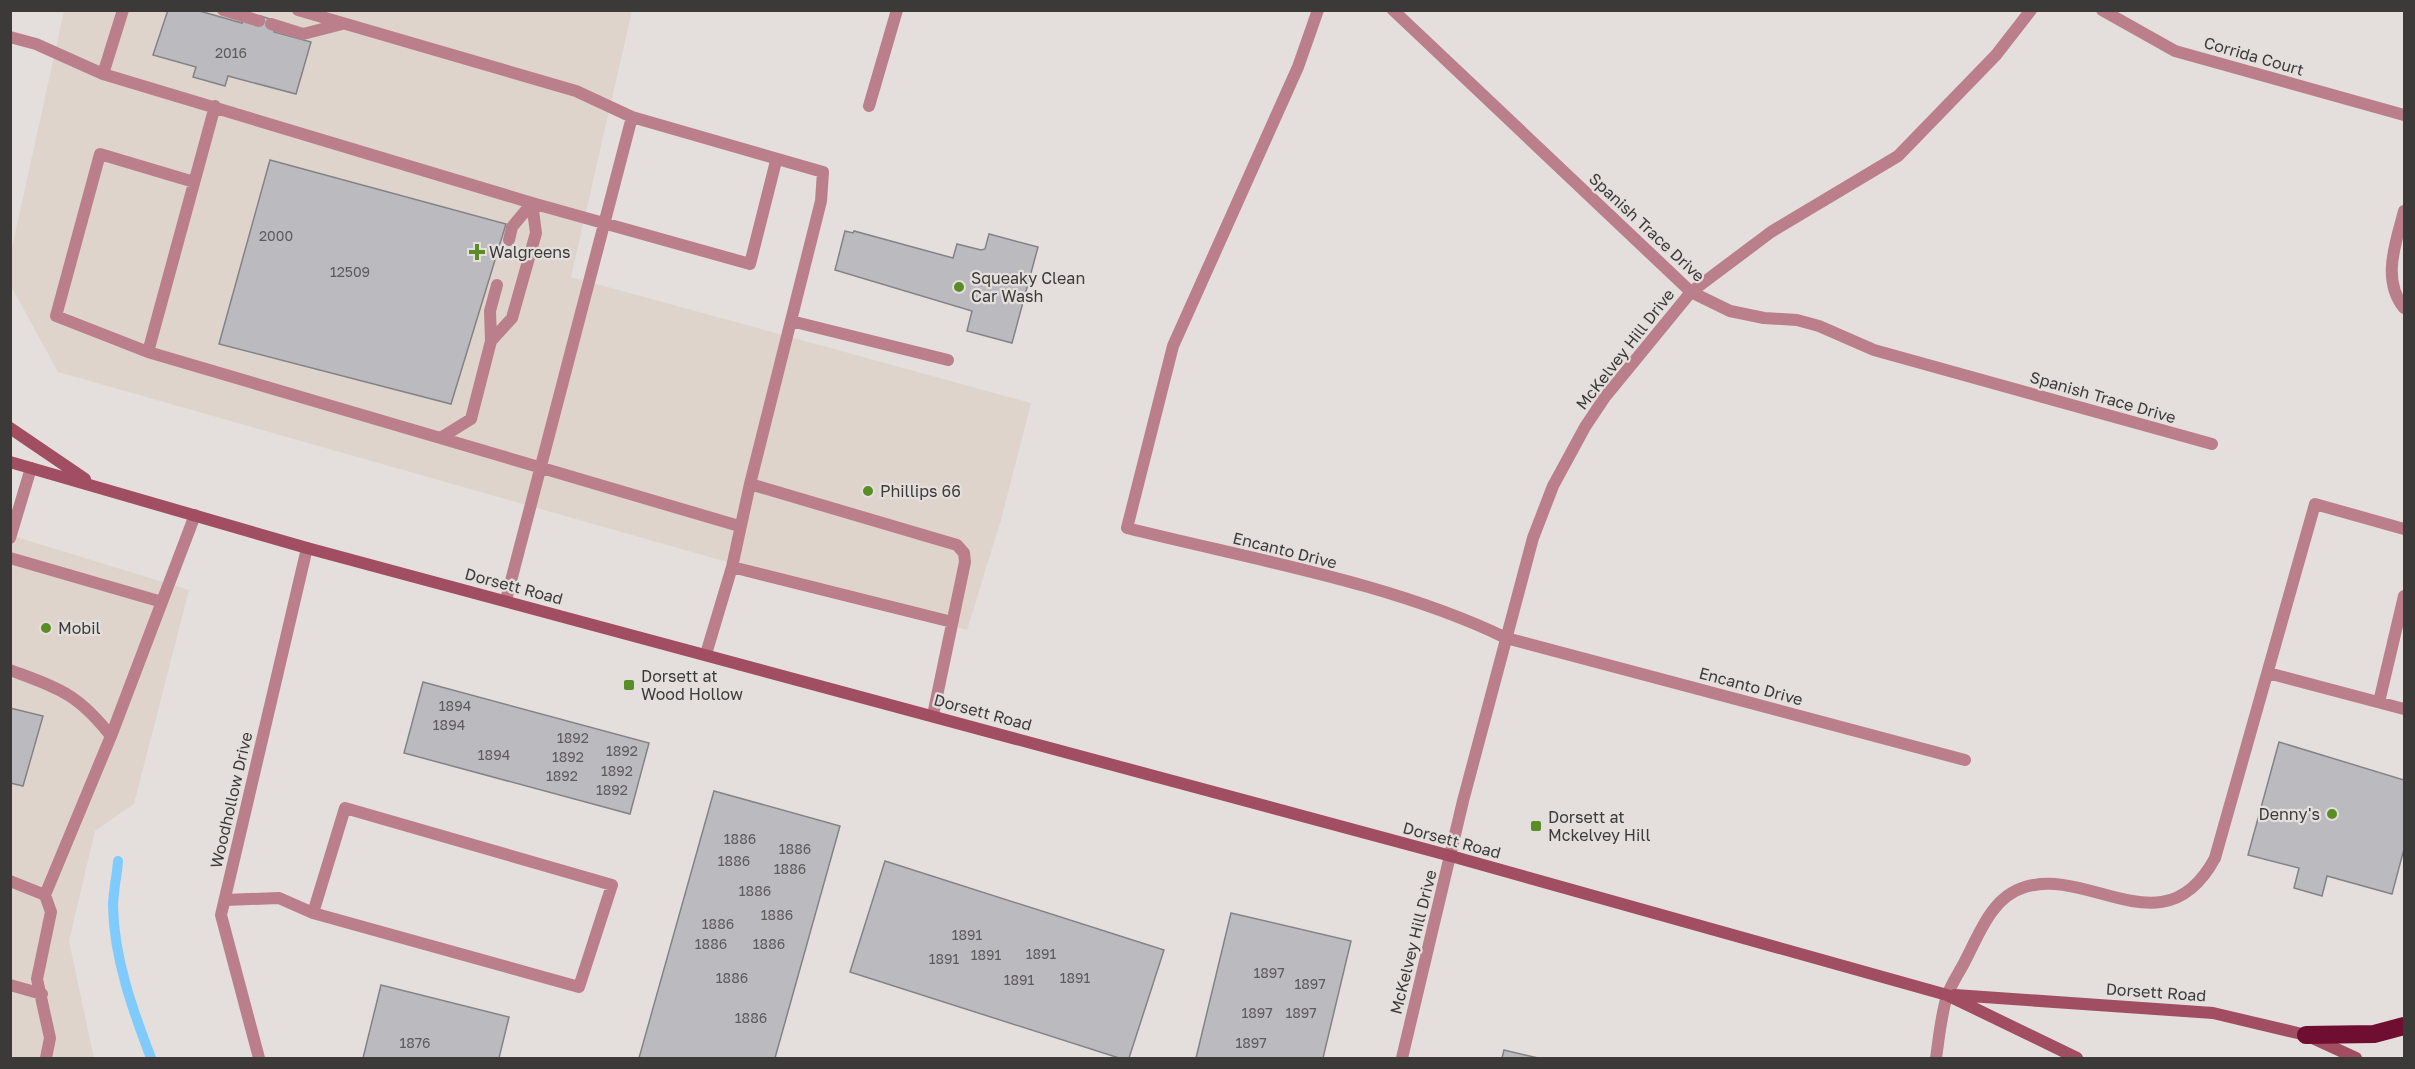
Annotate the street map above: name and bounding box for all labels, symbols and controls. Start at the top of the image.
street label: Corrida Court [2202,32,2306,80]
house number: 2016 [215,44,247,61]
street label: Spanish Trace Drive [1585,168,1709,286]
house number: 2000 [259,227,293,244]
place label: Walgreens [489,242,571,262]
marker: Walgreens [470,245,484,259]
house number: 12509 [330,263,370,280]
place label: Squeaky Clean Car Wash [971,268,1085,306]
marker: Squeaky Clean Car Wash [952,280,966,294]
street label: McKelvey Hill Drive [1572,284,1678,414]
street label: Spanish Trace Drive [2028,367,2178,427]
place label: Phillips 66 [880,481,961,501]
marker: Phillips 66 [861,484,875,498]
street label: Encanto Drive [1231,527,1339,573]
street label: Dorsett Road [463,563,565,609]
place label: Mobil [58,618,101,638]
marker: Mobil [39,621,53,635]
street label: Encanto Drive [1697,663,1805,709]
place label: Dorsett at Wood Hollow [641,666,743,704]
marker: Dorsett at Wood Hollow [622,678,636,692]
street label: Dorsett Road [932,689,1034,735]
house number: 1894 [439,697,471,714]
house number: 1894 [433,716,465,733]
house number: 1892 [557,729,589,746]
street label: Woodhollow Drive [206,730,256,870]
house number: 1892 [606,742,638,759]
house number: 1894 [478,746,510,763]
house number: 1892 [552,748,584,765]
house number: 1892 [601,762,633,779]
house number: 1892 [546,767,578,784]
house number: 1892 [596,781,628,798]
place label: Denny's [2259,804,2320,824]
place label: Dorsett at Mckelvey Hill [1548,807,1651,845]
marker: Denny's [2325,807,2339,821]
street label: Dorsett Road [1401,817,1503,863]
marker: Dorsett at Mckelvey Hill [1529,819,1543,833]
house number: 1886 [724,830,756,847]
house number: 1886 [779,840,811,857]
house number: 1886 [718,852,750,869]
house number: 1886 [774,860,806,877]
street label: McKelvey Hill Drive [1385,868,1441,1016]
house number: 1886 [739,882,771,899]
house number: 1886 [761,906,793,923]
house number: 1886 [702,915,734,932]
house number: 1891 [952,926,983,943]
house number: 1886 [695,935,727,952]
house number: 1886 [753,935,785,952]
house number: 1891 [1026,945,1057,962]
house number: 1891 [971,946,1002,963]
house number: 1891 [929,950,960,967]
house number: 1897 [1253,964,1285,981]
house number: 1886 [716,969,748,986]
house number: 1891 [1060,969,1091,986]
house number: 1891 [1004,971,1035,988]
house number: 1897 [1294,975,1326,992]
street label: Dorsett Road [2105,979,2207,1005]
house number: 1897 [1241,1004,1273,1021]
house number: 1897 [1285,1004,1317,1021]
house number: 1886 [735,1009,767,1026]
house number: 1876 [399,1034,431,1051]
house number: 1897 [1235,1034,1267,1051]

